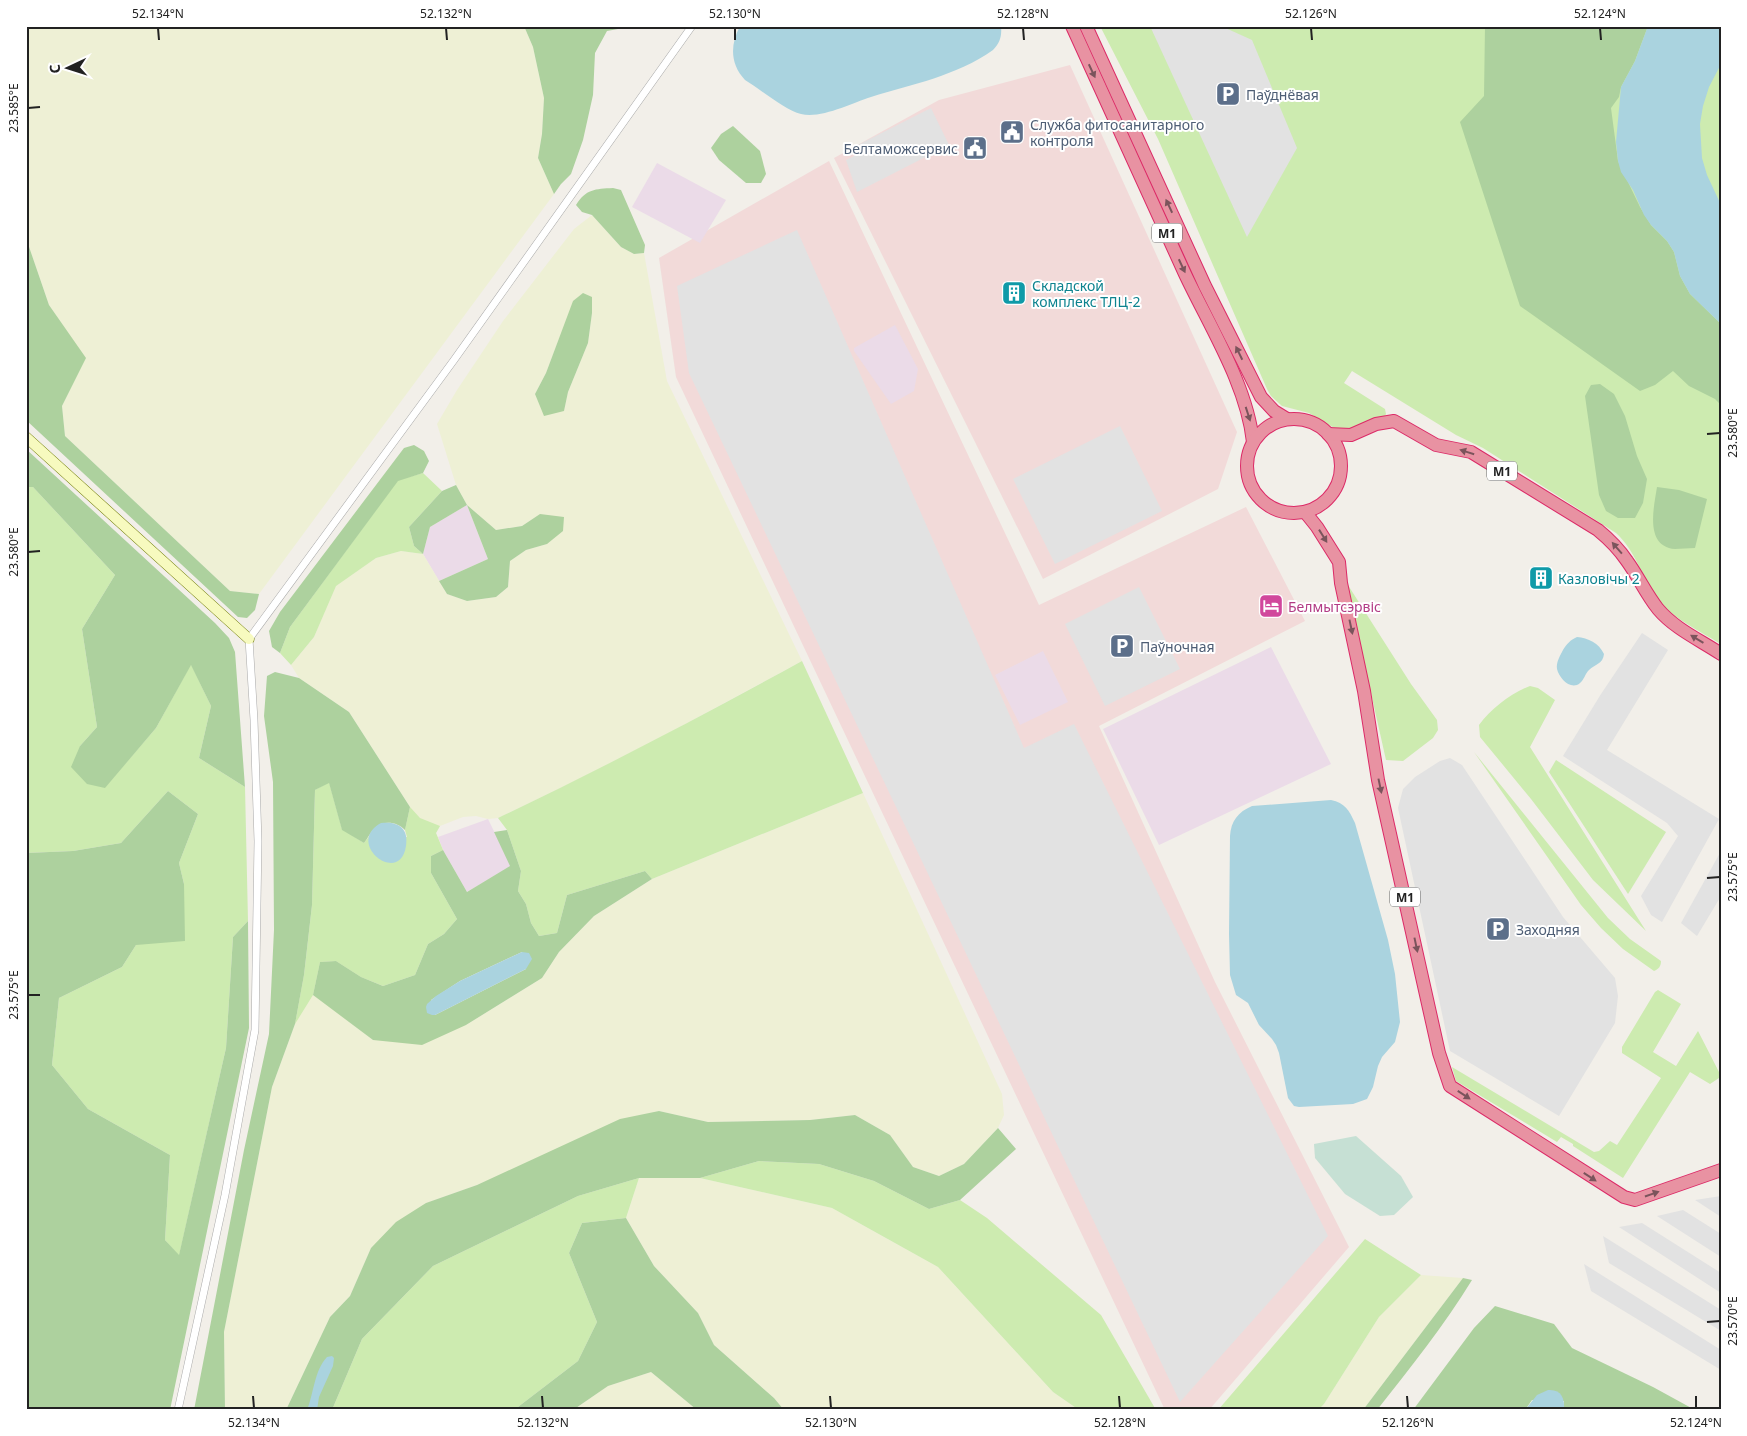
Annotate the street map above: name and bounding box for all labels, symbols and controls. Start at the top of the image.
text: 52.134°N [132,5,184,22]
text: 52.132°N [420,5,472,22]
text: 52.130°N [709,5,761,22]
text: 52.128°N [997,5,1049,22]
text: 52.126°N [1285,5,1337,22]
text: 52.124°N [1574,5,1626,22]
north arrow [42,42,92,92]
text: С [45,64,64,74]
one-way arrow [1089,64,1097,78]
parking icon: Паўднёвая [1215,81,1241,107]
text: 23.585°E [5,83,22,133]
place label: Паўднёвая [1246,85,1319,104]
place label: Служба фитосанитарного контроля [1030,115,1204,150]
public building icon: Служба фитосанитарного контроля [999,119,1025,145]
public building icon: Белтаможсервис [962,135,988,161]
place label: Белтаможсервис [844,139,958,158]
one-way arrow [1165,199,1173,213]
road number: М1 [1152,224,1182,242]
one-way arrow [1178,259,1186,273]
place label: Складской комплекс ТЛЦ-2 [1032,276,1140,311]
building icon: Складской комплекс ТЛЦ-2 [1001,280,1027,306]
one-way arrow [1235,346,1243,360]
one-way arrow [1245,407,1253,422]
text: 23.580°E [1724,408,1741,458]
one-way arrow [1459,448,1474,456]
road number: М1 [1487,462,1517,481]
text: 23.580°E [5,527,22,577]
one-way arrow [1318,529,1328,543]
one-way arrow [1612,542,1623,555]
building icon: Казловічы 2 [1528,565,1554,591]
place label: Казловічы 2 [1558,569,1640,588]
hotel icon: Белмытсэрвіс [1258,593,1284,619]
place label: Белмытсэрвіс [1288,597,1381,616]
one-way arrow [1347,619,1355,634]
parking icon: Паўночная [1109,633,1135,659]
one-way arrow [1690,635,1703,644]
place label: Паўночная [1140,637,1215,656]
one-way arrow [1376,779,1384,794]
text: 23.575°E [1724,852,1741,902]
road number: М1 [1390,888,1420,906]
parking icon: Заходняя [1485,916,1511,942]
place label: Заходняя [1516,920,1580,939]
one-way arrow [1412,937,1420,953]
text: 23.575°E [5,970,22,1020]
one-way arrow [1457,1091,1471,1100]
one-way arrow [1584,1172,1597,1181]
one-way arrow [1644,1190,1659,1197]
text: 23.570°E [1724,1296,1741,1346]
text: 52.134°N [228,1414,280,1431]
text: 52.132°N [517,1414,569,1431]
text: 52.130°N [805,1414,857,1431]
text: 52.128°N [1094,1414,1146,1431]
text: 52.126°N [1382,1414,1434,1431]
text: 52.124°N [1670,1414,1722,1431]

